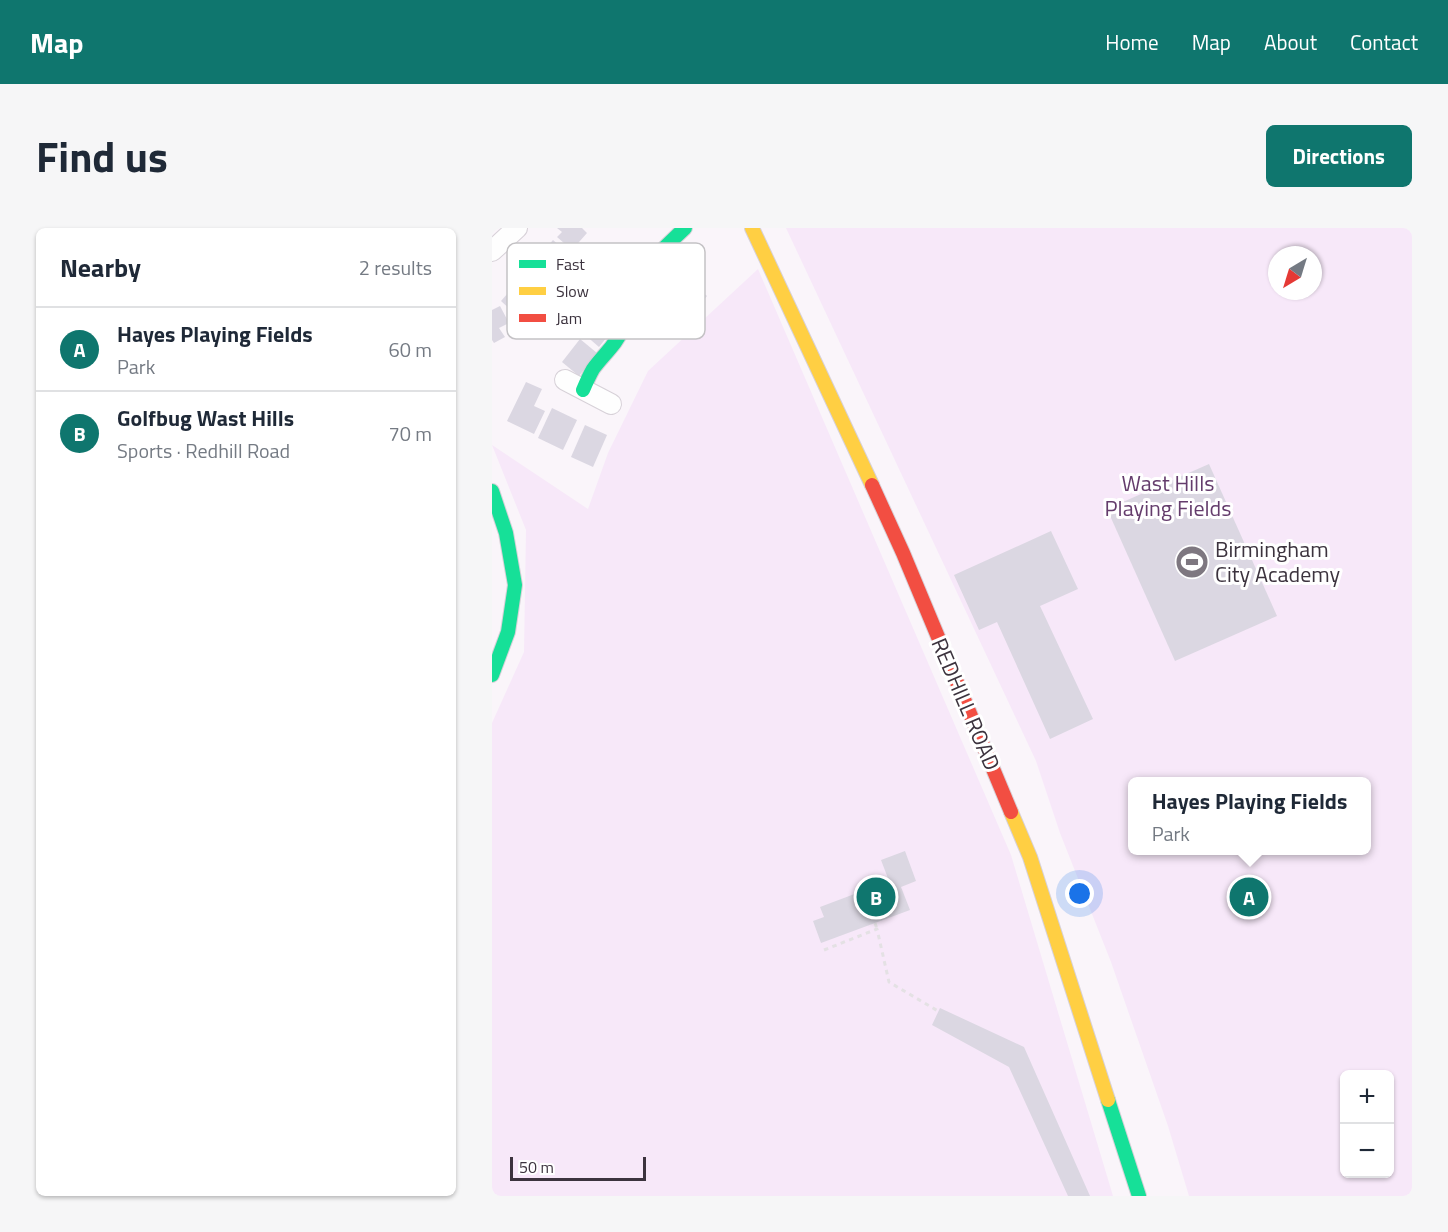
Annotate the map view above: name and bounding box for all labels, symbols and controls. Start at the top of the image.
text: Map [30,21,84,64]
text: Home [1105,26,1159,58]
text: Map [1192,26,1231,58]
text: About [1264,26,1317,58]
text: Contact [1350,26,1418,58]
text: Find us [36,124,168,188]
button: Directions [1266,125,1412,187]
legend [507,243,705,339]
north arrow [1268,246,1322,300]
text: Nearby [60,248,141,287]
text: 2 results [359,252,432,283]
text: Fast [556,252,585,276]
text: Slow [556,279,589,303]
text: Jam [556,306,582,330]
text: Hayes Playing Fields [117,317,313,351]
text: A [73,334,86,365]
text: 60 m [388,334,432,365]
text: Park [117,351,155,382]
text: Golfbug Wast Hills [117,401,294,435]
text: B [73,418,86,449]
text: 70 m [388,418,432,449]
text: Sports · Redhill Road [117,435,290,466]
park label: Wast Hills Playing Fields [1105,466,1231,525]
place label: Birmingham City Academy [1215,532,1341,591]
sports icon: Birmingham City Academy [1174,544,1210,580]
street label: REDHILL ROAD [923,632,1009,776]
popup [1128,777,1371,855]
text: Hayes Playing Fields [1152,784,1347,818]
text: Park [1152,818,1190,849]
pin: B [856,874,896,920]
pin: A [1230,874,1269,920]
your location [1065,879,1094,908]
map controls [1340,1070,1394,1178]
button: + [1340,1070,1394,1124]
button: − [1340,1124,1394,1178]
scale bar [510,1154,646,1182]
text: 50 m [519,1155,554,1179]

